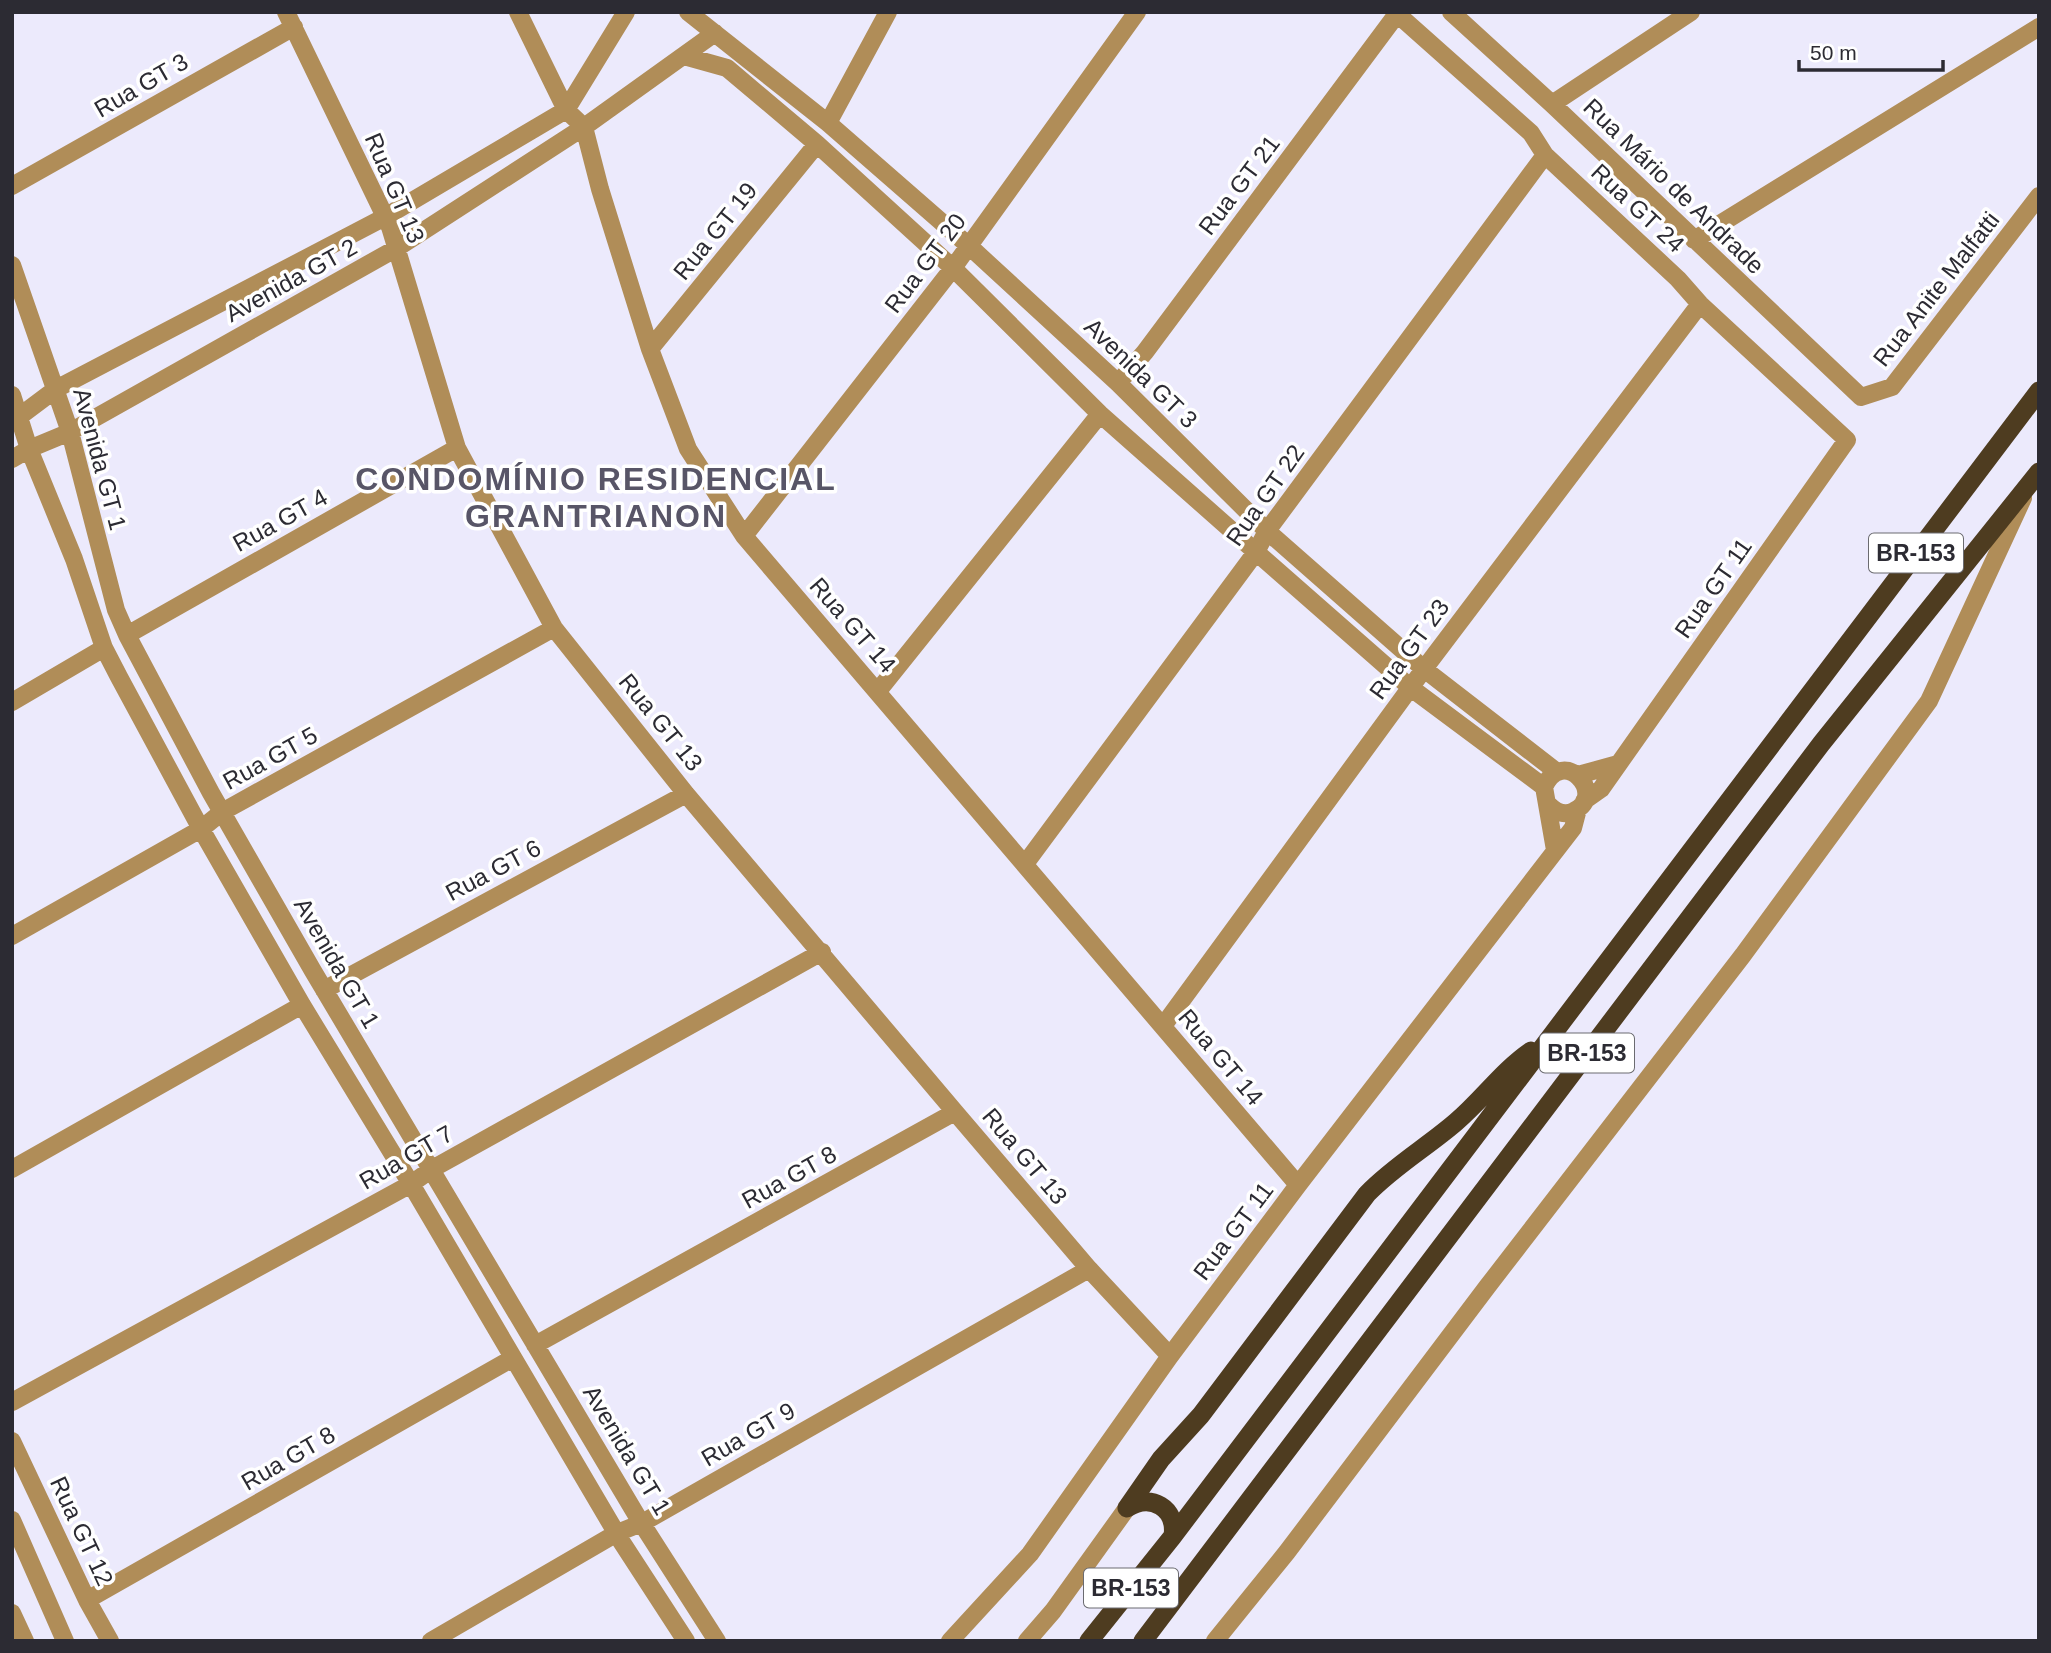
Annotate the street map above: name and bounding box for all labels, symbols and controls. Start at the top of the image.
scale bar [1799,28,1942,72]
text: 50 m [1810,41,1857,64]
street label: Rua GT 3 [89,47,193,123]
street label: Rua Mário de Andrade [1578,93,1770,279]
street label: Rua GT 13 [360,129,430,247]
street label: Rua GT 21 [1193,130,1285,240]
street label: Rua GT 24 [1586,158,1690,258]
street label: Rua GT 19 [668,177,762,285]
street label: Rua Anite Malfatti [1867,207,2005,371]
street label: Rua GT 20 [879,208,971,318]
street label: Avenida GT 2 [221,233,361,327]
street label: Avenida GT 3 [1079,313,1203,433]
street label: Avenida GT 1 [68,385,132,533]
street label: Rua GT 22 [1220,439,1310,551]
district label: CONDOMÍNIO RESIDENCIAL GRANTRIANON [355,461,837,534]
street label: Rua GT 4 [228,483,332,557]
street label: Rua GT 11 [1669,533,1757,643]
road number: BR-153 [1869,534,1963,572]
street label: Rua GT 14 [804,572,902,678]
street label: Rua GT 23 [1364,594,1454,704]
street label: Rua GT 13 [614,668,708,776]
street label: Rua GT 5 [218,721,322,795]
street label: Rua GT 6 [441,834,545,906]
street label: Avenida GT 1 [289,893,385,1033]
street label: Rua GT 14 [1173,1004,1269,1110]
road number: BR-153 [1540,1034,1634,1072]
street label: Rua GT 13 [977,1103,1073,1209]
street label: Rua GT 7 [354,1119,458,1195]
street label: Rua GT 8 [737,1140,841,1214]
street label: Rua GT 11 [1188,1177,1278,1285]
street label: Avenida GT 1 [578,1381,676,1519]
street label: Rua GT 9 [696,1396,800,1472]
street label: Rua GT 8 [236,1420,340,1496]
street label: Rua GT 12 [45,1472,119,1590]
road number: BR-153 [1084,1568,1178,1608]

